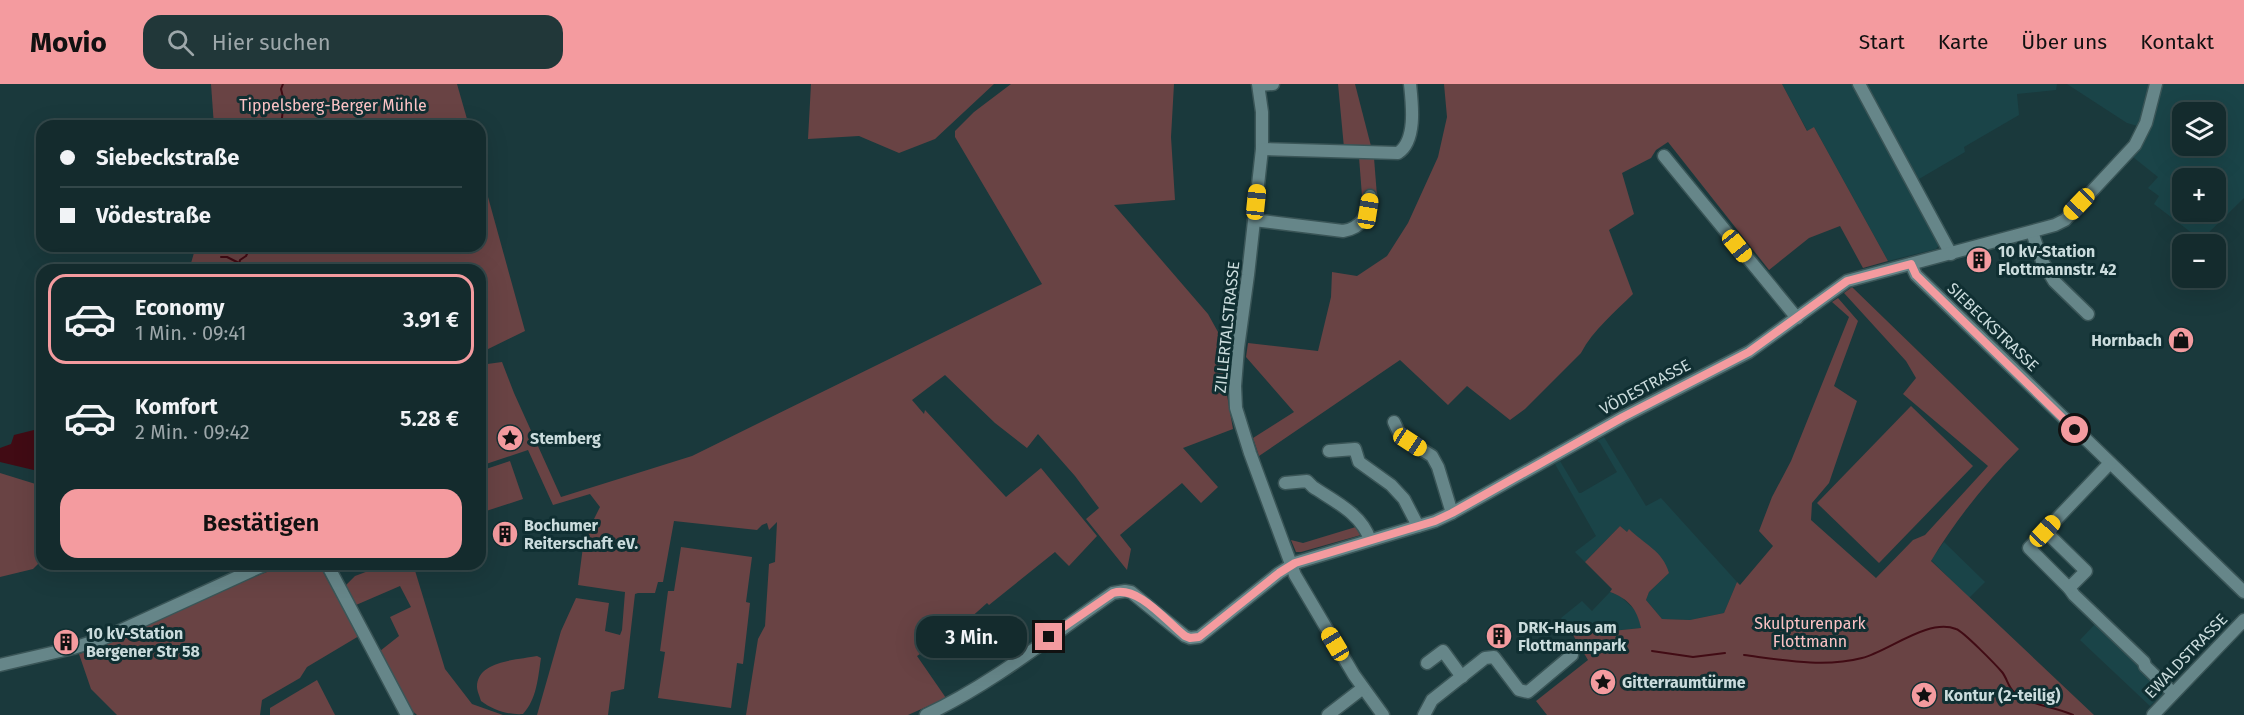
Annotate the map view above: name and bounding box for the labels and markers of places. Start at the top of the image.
place label: 10 kV-Station Flottmannstr. 42 [1998,242,2116,279]
building icon: 10 kV-Station Flottmannstr. 42 [1964,245,1994,275]
shop icon: Hornbach [2166,325,2196,355]
place label: Hornbach [2091,331,2162,350]
place icon: Stemberg [495,423,525,453]
place label: Stemberg [530,429,601,448]
place label: Bochumer Reiterschaft eV. [524,516,638,553]
building icon: Bochumer Reiterschaft eV. [490,519,520,549]
place label: DRK-Haus am Flottmannpark [1518,618,1626,655]
building icon: DRK-Haus am Flottmannpark [1484,621,1514,651]
place label: 10 kV-Station Bergener Str 58 [86,624,200,661]
building icon: 10 kV-Station Bergener Str 58 [51,627,81,657]
place icon: Gitterraumtürme [1588,667,1618,697]
place label: Gitterraumtürme [1622,673,1746,692]
place icon: Kontur (2-teilig) [1909,680,1939,710]
place label: Kontur (2-teilig) [1944,686,2060,705]

